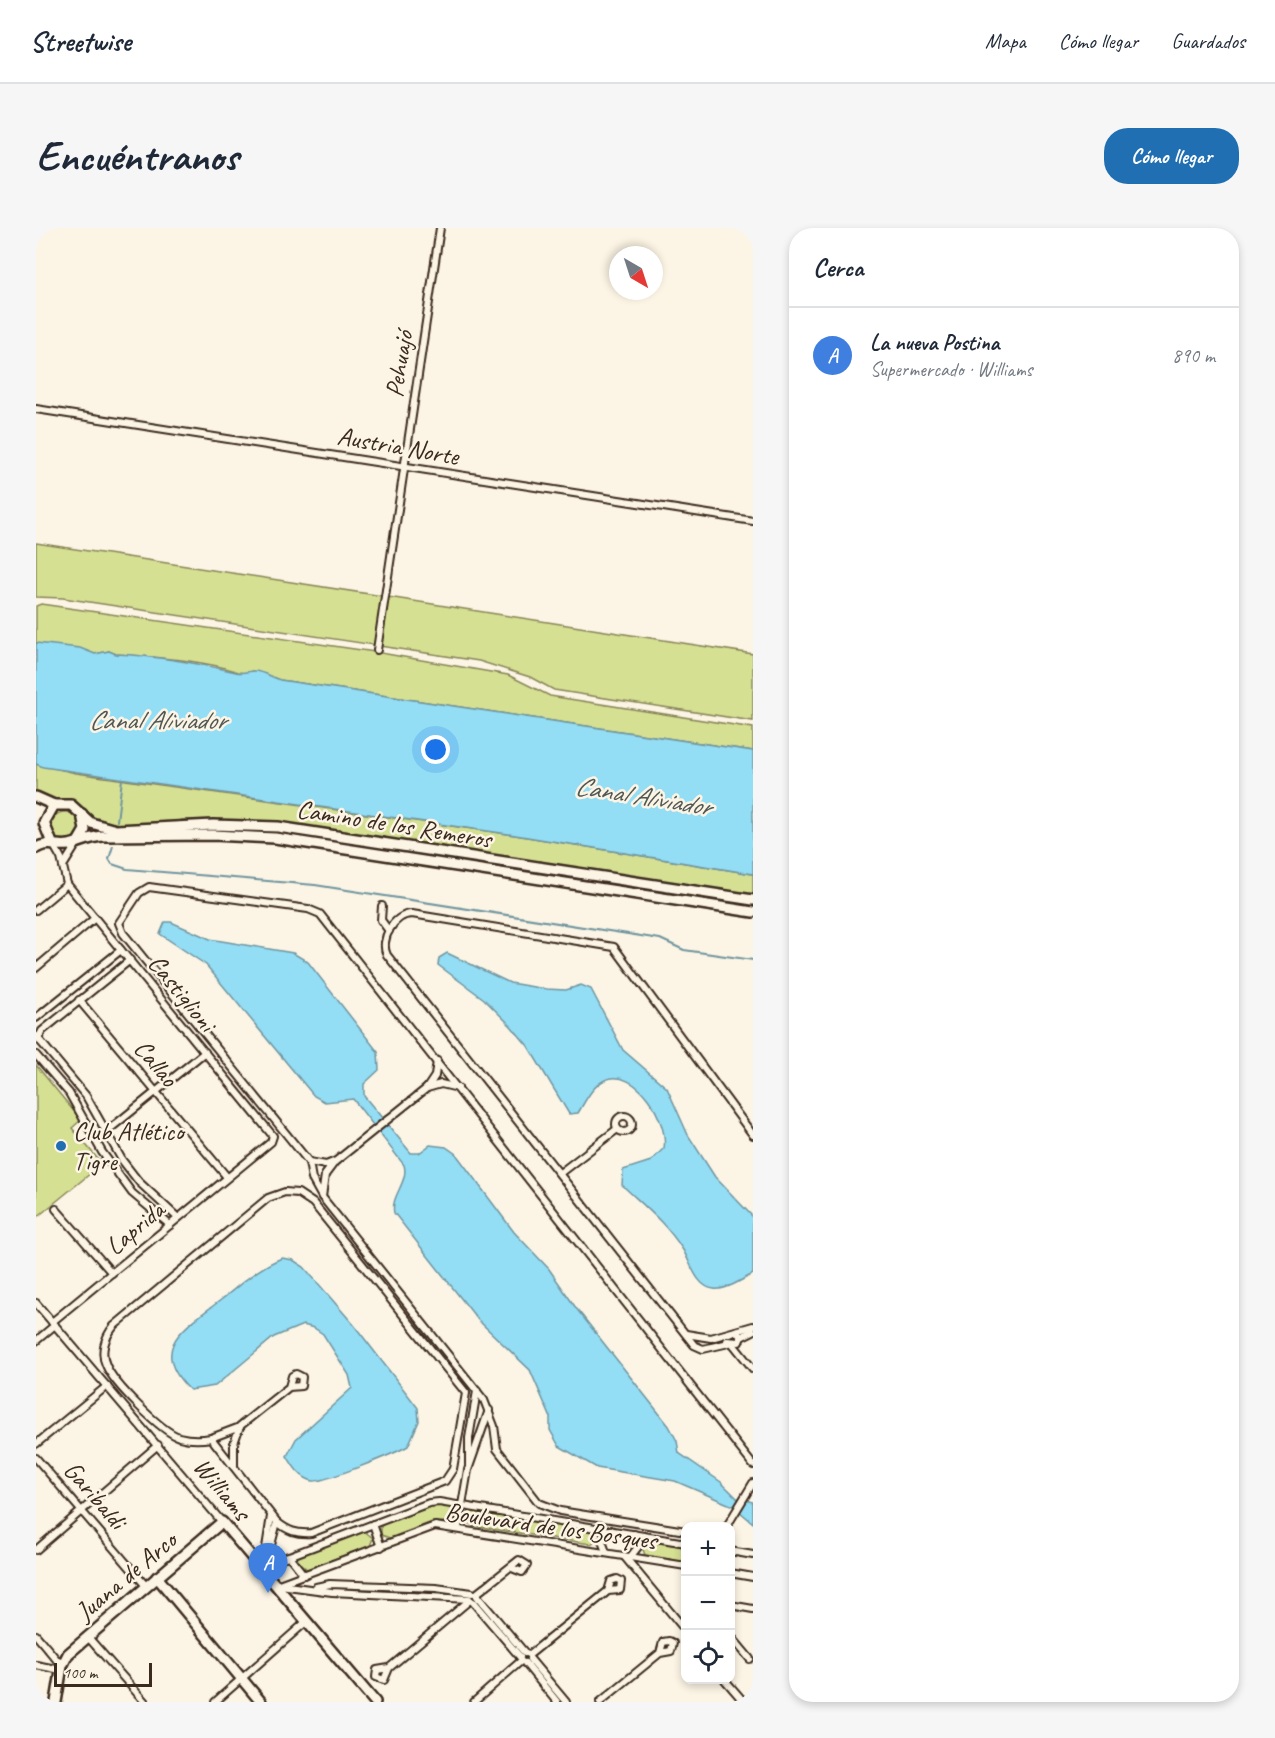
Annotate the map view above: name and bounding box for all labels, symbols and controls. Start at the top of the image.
text: Streetwise [30,24,131,59]
text: Mapa [985,28,1026,54]
text: Cómo llegar [1059,28,1138,54]
text: Guardados [1171,28,1245,54]
button: Cómo llegar [1104,128,1239,184]
text: Encuéntranos [36,130,238,183]
north arrow [609,246,663,300]
text: Cerca [813,251,863,284]
street label: Pehuajó [377,325,421,400]
text: La nueva Postina [870,329,999,357]
text: A [827,343,838,368]
text: 890 m [1172,343,1215,368]
text: Supermercado · Williams [870,357,1032,382]
street label: Austria Norte [335,419,463,473]
water label: Canal Aliviador [89,703,230,737]
your location [421,735,450,764]
water label: Canal Aliviador [573,769,717,824]
street label: Camino de los Remeros [294,792,496,856]
street label: Castiglioni [141,948,225,1041]
street label: Callao [127,1032,187,1095]
place label: Club Atlético Tigre [73,1115,186,1178]
marker: Club Atlético Tigre [54,1139,68,1153]
street label: Laprida [99,1192,173,1262]
street label: Williams [186,1451,259,1529]
street label: Garibaldi [56,1454,136,1538]
street label: Boulevard de los Bosques [443,1495,661,1557]
street label: Juana de Arco [67,1522,185,1629]
map controls [681,1522,735,1684]
button: + [681,1522,735,1576]
pin: A [248,1544,288,1593]
button: − [681,1576,735,1630]
button: locate [681,1630,735,1684]
scale bar [54,1660,152,1688]
text: 100 m [63,1663,97,1683]

